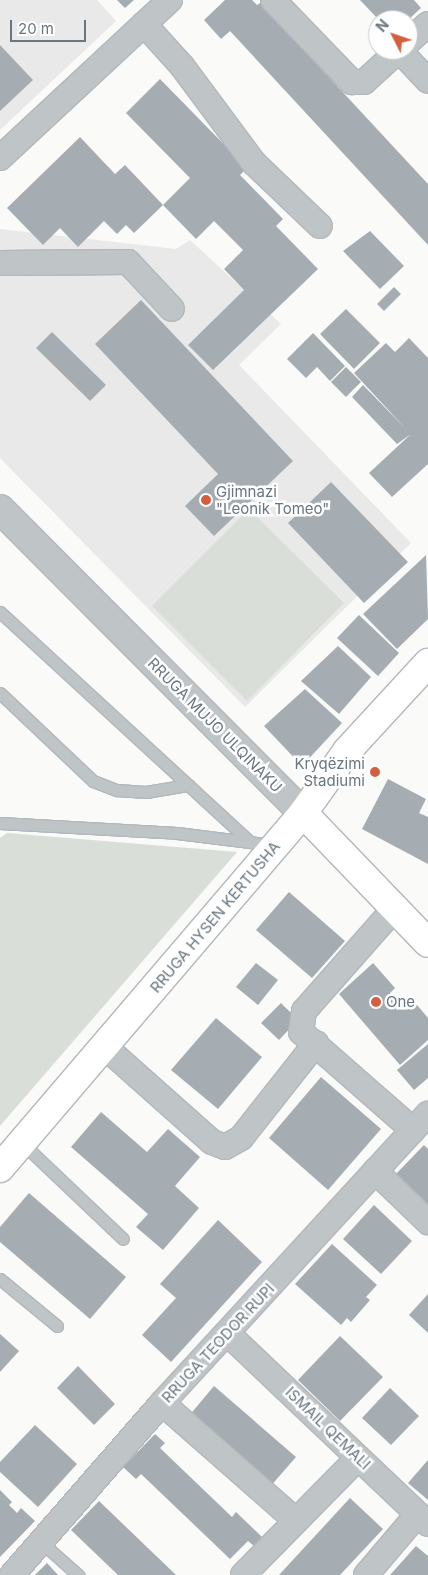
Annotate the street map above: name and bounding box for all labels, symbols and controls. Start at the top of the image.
scale bar [12,10,89,42]
north arrow [368,10,418,60]
text: N [372,16,392,35]
text: 20 m [18,19,54,38]
place label: Gjimnazi "Leonik Tomeo" [216,482,329,517]
marker: Gjimnazi "Leonik Tomeo" [200,494,212,506]
street label: RRUGA MUJO ULQINAKU [144,654,286,796]
place label: Kryqëzimi Stadiumi [295,754,365,789]
marker: Kryqëzimi Stadiumi [369,766,381,778]
street label: RRUGA HYSEN KERTUSHA [146,838,284,996]
place label: One [386,993,415,1011]
marker: One [370,996,382,1008]
street label: RRUGA TEODOR RUPI [158,1280,278,1406]
street label: ISMAIL QEMALI [282,1383,374,1473]

